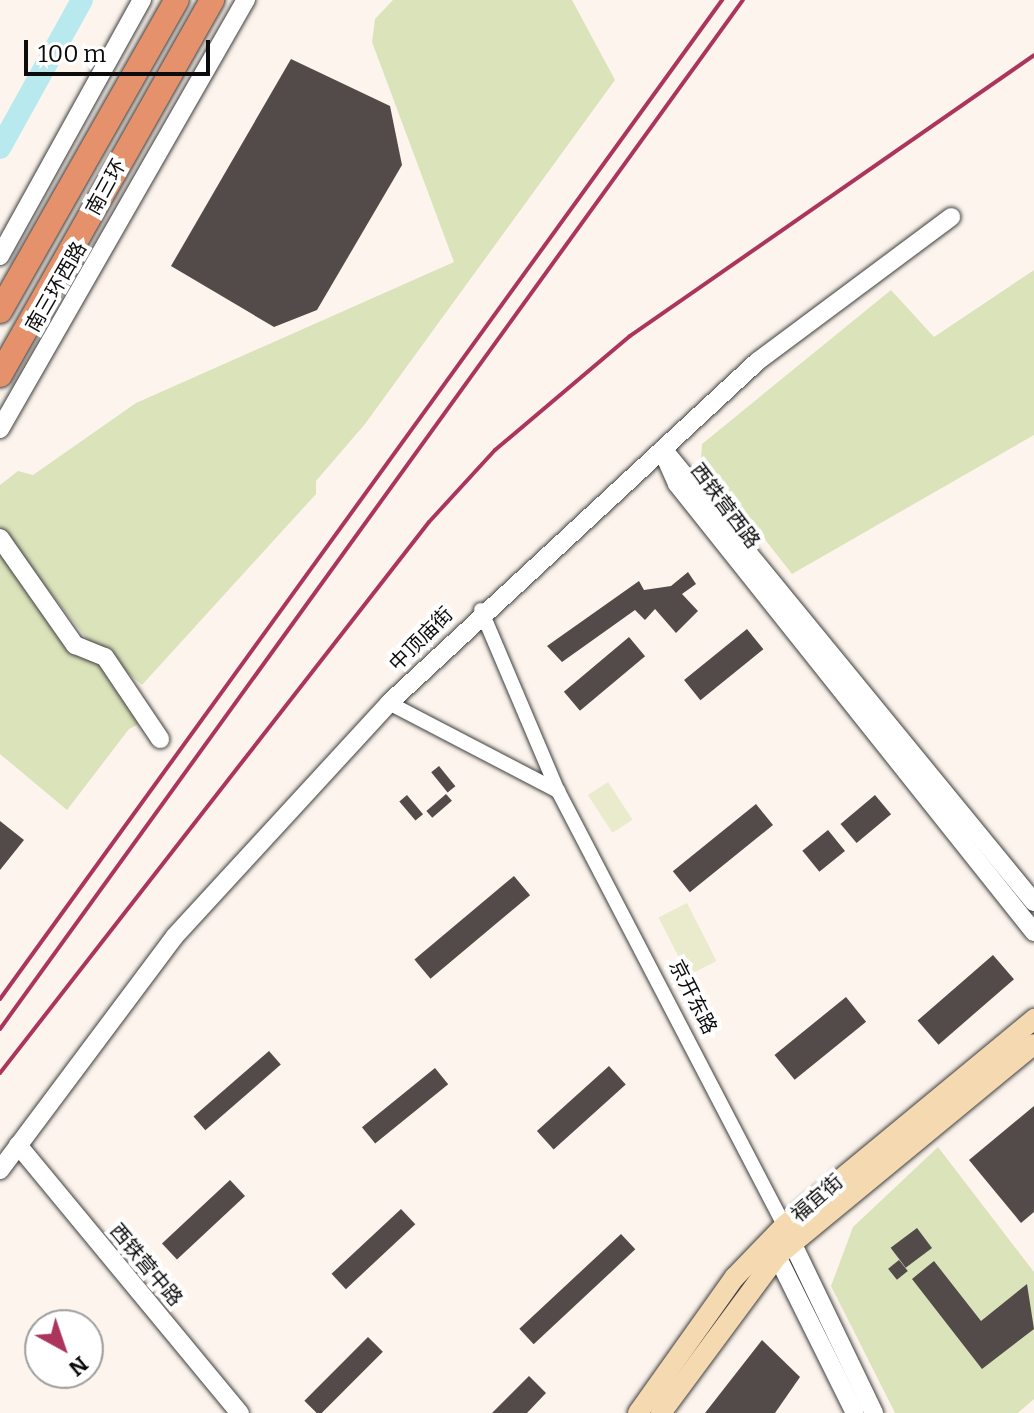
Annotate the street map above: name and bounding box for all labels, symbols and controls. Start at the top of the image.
scale bar [28,24,214,74]
text: 100 m [38,40,106,68]
street label: 南三环 [81,155,131,219]
street label: 南三环西路 [21,238,91,336]
street label: 西铁营西路 [685,459,765,553]
street label: 中顶庙街 [384,602,458,676]
street label: 京开东路 [664,956,722,1038]
street label: 福宜街 [786,1169,848,1227]
street label: 西铁营中路 [105,1219,187,1311]
north arrow [24,1309,104,1389]
text: N [63,1350,94,1382]

